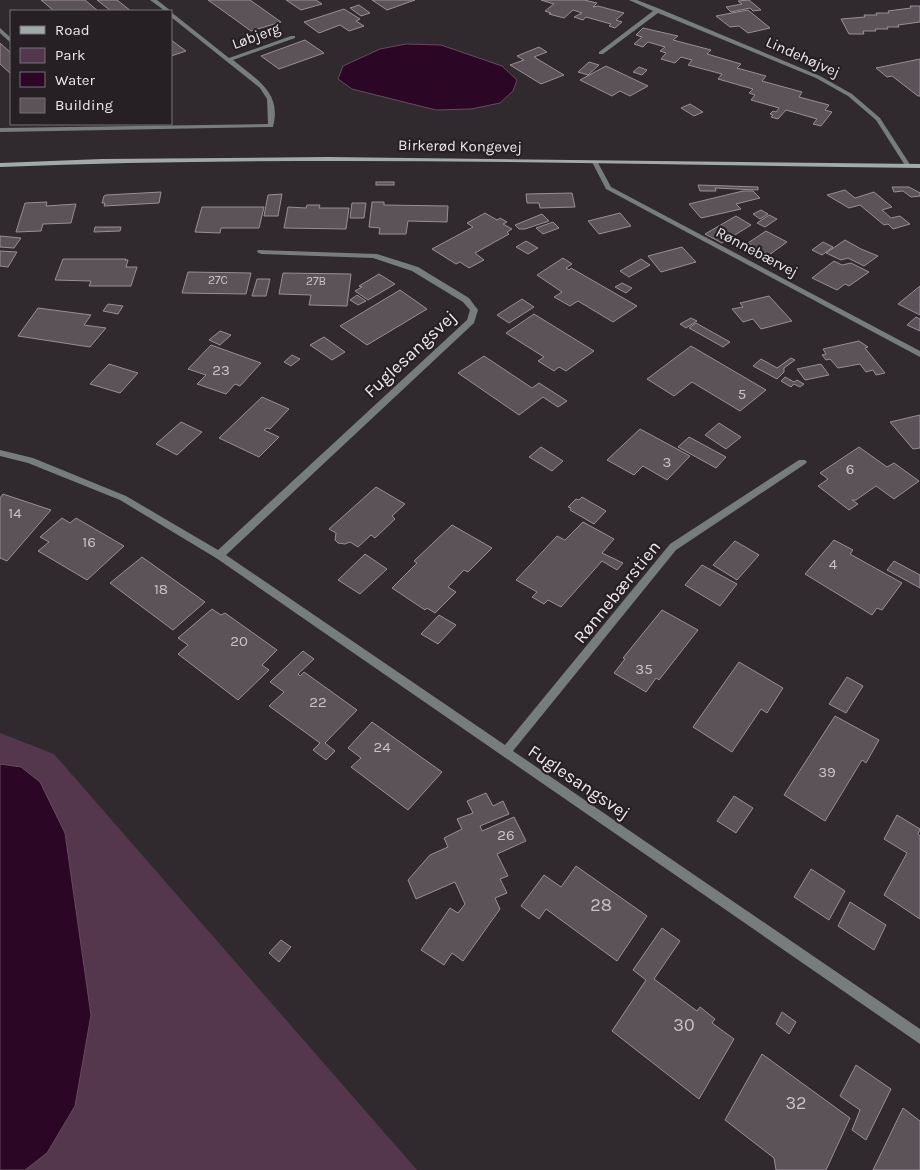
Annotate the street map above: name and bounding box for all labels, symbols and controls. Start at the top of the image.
legend [10,10,172,125]
street label: Løbjerg [229,19,283,53]
text: Road [55,21,90,39]
street label: Lindehøjvej [763,33,843,81]
text: Park [55,46,85,64]
text: Water [55,71,96,89]
text: Building [55,96,113,114]
street label: Birkerød Kongevej [398,136,522,156]
street label: Rønnebærvej [713,223,801,281]
house number: 27C [208,273,228,287]
house number: 27B [306,274,326,288]
street label: Fuglesangsvej [359,306,461,402]
house number: 23 [212,361,230,379]
house number: 5 [738,385,746,403]
house number: 3 [663,453,671,471]
house number: 6 [846,460,854,478]
house number: 14 [8,504,22,522]
house number: 16 [82,533,96,551]
street label: Rønnebærstien [569,536,665,648]
house number: 4 [829,555,838,573]
house number: 18 [154,580,168,598]
house number: 20 [230,632,248,650]
house number: 35 [635,660,653,678]
house number: 22 [309,693,327,711]
house number: 24 [373,738,391,756]
street label: Fuglesangsvej [524,740,634,824]
house number: 39 [818,763,836,781]
house number: 26 [497,826,515,844]
house number: 28 [590,894,612,916]
house number: 30 [673,1014,695,1036]
house number: 32 [785,1092,807,1114]

